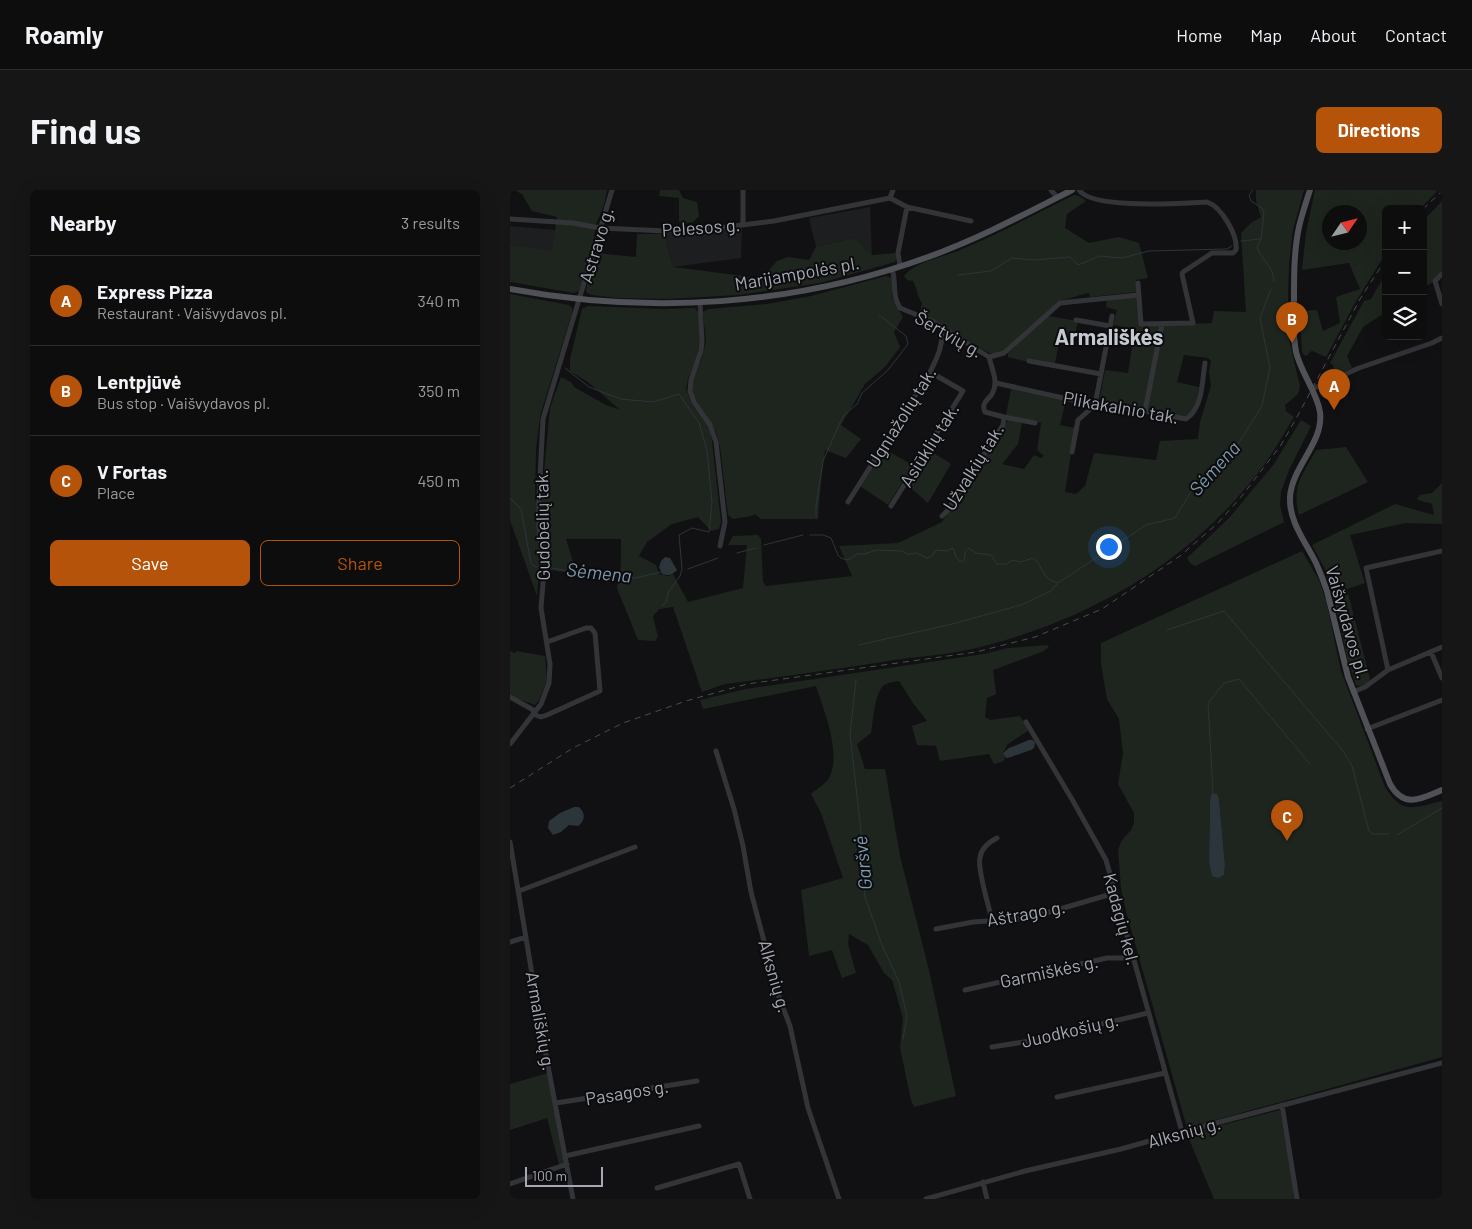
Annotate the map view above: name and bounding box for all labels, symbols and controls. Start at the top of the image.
text: Roamly [25,20,104,49]
text: Home [1176,24,1222,46]
text: Map [1250,24,1282,46]
text: About [1310,24,1357,46]
text: Contact [1385,24,1447,46]
button: Directions [1316,107,1442,153]
text: Find us [30,109,141,151]
street label: Astravo g. [574,204,618,286]
north arrow [1322,205,1367,250]
map controls [1382,205,1427,340]
button: + [1382,205,1427,250]
text: Nearby [50,210,116,235]
text: 3 results [401,213,460,232]
street label: Pelesos g. [661,213,741,241]
button: − [1382,250,1427,295]
street label: Marijampolės pl. [733,251,861,295]
text: Express Pizza [97,280,213,303]
text: A [61,291,71,310]
text: 340 m [417,291,460,310]
button: layers [1382,295,1427,340]
pin: B [1276,302,1308,343]
text: Restaurant · Vaišvydavos pl. [97,303,287,322]
street label: Šertvių g. [911,306,987,362]
district label: Armališkės [1055,323,1163,349]
street label: Ugniažolių tak. [861,363,941,471]
pin: A [1318,369,1350,410]
text: Lentpjūvė [97,370,181,393]
text: B [61,381,71,400]
text: 350 m [418,381,460,400]
street label: Plikakalnio tak. [1061,386,1181,428]
text: Bus stop · Vaišvydavos pl. [97,393,270,412]
street label: Asiūklių tak. [895,399,963,491]
street label: Užvalkių tak. [938,420,1008,514]
water label: Sėmena [1184,436,1244,500]
text: V Fortas [97,460,167,483]
street label: Gudobelių tak. [530,469,554,581]
text: C [61,471,71,490]
text: 450 m [417,471,460,490]
text: Place [97,483,135,502]
your location [1096,534,1122,560]
button: Save [50,540,250,586]
button: Share [260,540,460,586]
water label: Sėmena [565,557,633,587]
street label: Vaišvydavos pl. [1321,563,1375,681]
pin: C [1271,800,1303,841]
water label: Garšvė [848,835,876,891]
street label: Kadagių kel. [1099,871,1145,967]
street label: Aštrago g. [985,895,1067,931]
street label: Alksnių g. [754,937,796,1015]
street label: Garmiškės g. [998,950,1100,992]
street label: Armališkių g. [521,970,561,1072]
street label: Juodkošių g. [1019,1008,1121,1052]
street label: Pasagos g. [584,1075,670,1109]
street label: Alksnių g. [1145,1112,1223,1152]
scale bar [525,1164,602,1187]
text: 100 m [532,1167,567,1184]

